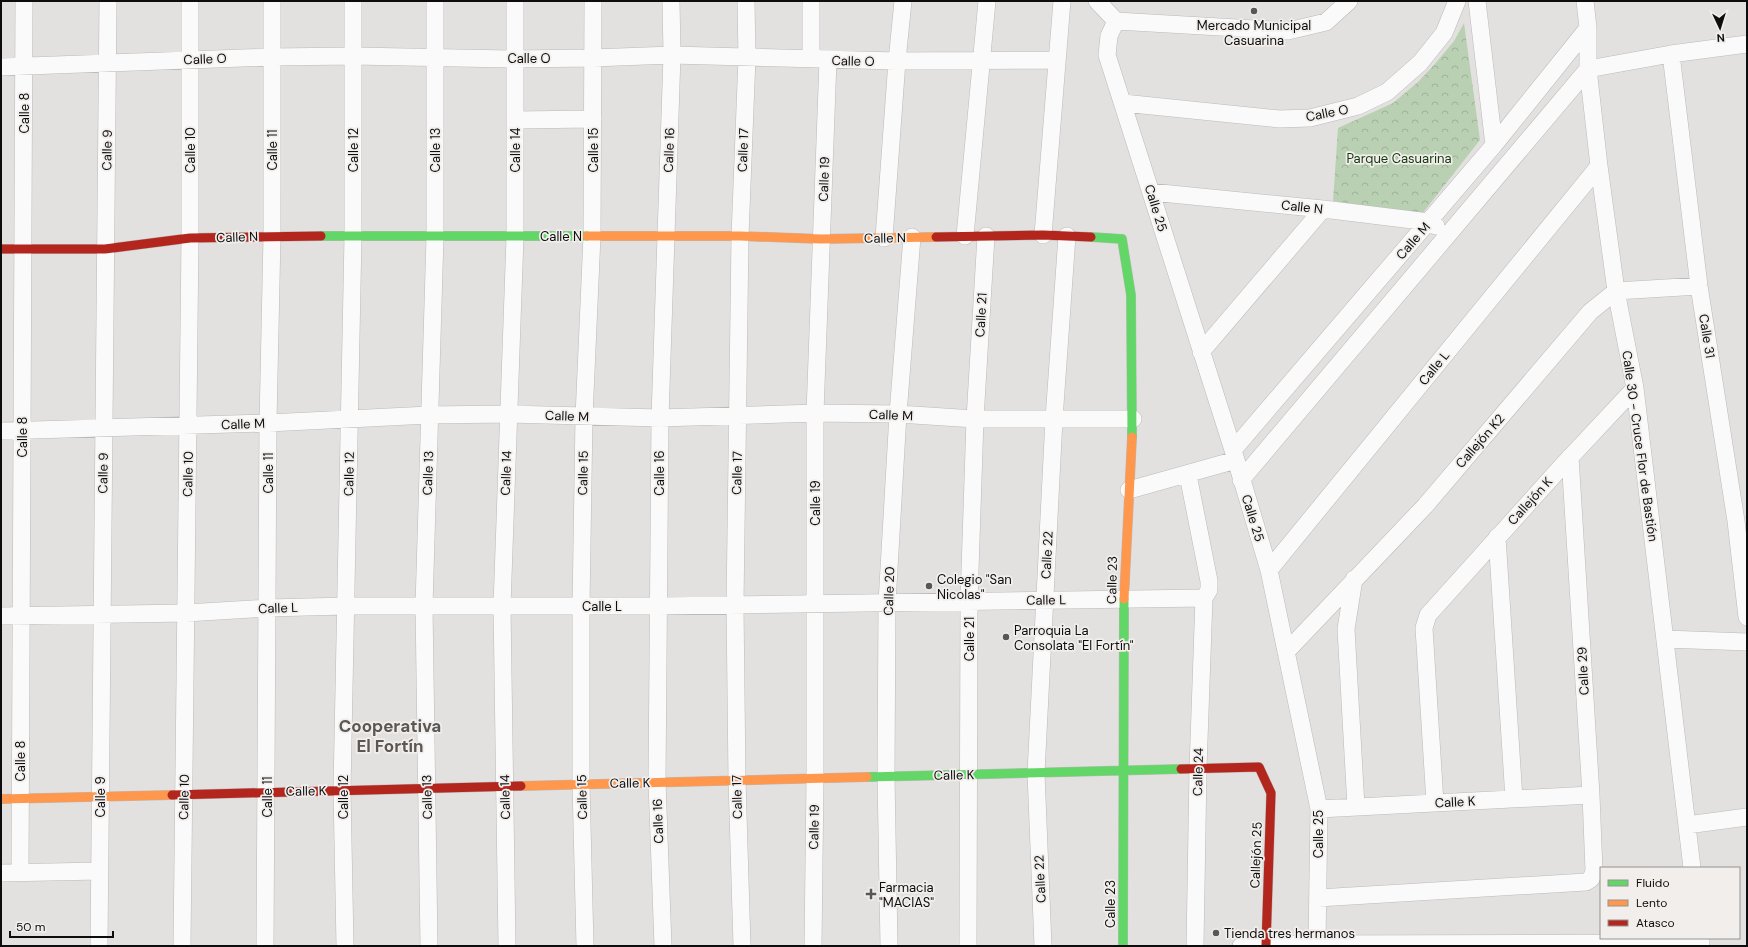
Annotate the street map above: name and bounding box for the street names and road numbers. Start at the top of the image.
street label: Calle O [183,50,227,68]
street label: Calle O [507,50,551,67]
street label: Calle O [831,52,875,70]
street label: Calle 8 [16,92,33,133]
street label: Calle O [1304,101,1350,125]
street label: Calle 10 [182,127,199,173]
street label: Calle 14 [507,127,524,172]
street label: Calle 15 [585,127,602,173]
street label: Calle 16 [660,127,678,173]
street label: Calle 12 [345,128,362,172]
street label: Calle 13 [427,128,444,172]
street label: Calle 17 [734,128,752,172]
street label: Calle 9 [98,129,116,171]
street label: Calle 11 [264,129,281,171]
street label: Calle 19 [815,156,833,202]
street label: Calle 25 [1141,182,1171,234]
street label: Calle N [1280,196,1324,218]
street label: Calle M [1392,219,1434,263]
street label: Calle N [216,228,258,246]
street label: Calle N [540,228,582,245]
street label: Calle N [864,229,906,247]
street label: Calle 21 [971,292,991,338]
street label: Calle 31 [1695,313,1719,359]
street label: Calle L [1415,347,1453,389]
street label: Calle 30 - Cruce Flor de Bastión [1618,349,1662,543]
street label: Calle M [869,406,913,424]
street label: Calle M [545,407,589,425]
street label: Callejón K2 [1452,410,1508,472]
street label: Calle M [221,415,265,433]
street label: Calle 8 [14,416,31,457]
street label: Calle 13 [419,450,437,496]
street label: Calle 14 [497,450,515,496]
street label: Calle 15 [574,450,592,496]
street label: Calle 16 [651,450,668,496]
street label: Calle 10 [179,451,197,497]
street label: Calle 17 [728,451,746,495]
street label: Calle 9 [94,452,112,494]
street label: Calle 11 [260,452,277,494]
street label: Calle 12 [340,452,358,496]
street label: Callejón K [1504,473,1556,529]
street label: Calle 19 [807,480,824,526]
street label: Calle 25 [1238,492,1268,544]
street label: Calle 22 [1037,531,1057,579]
street label: Calle 23 [1103,556,1121,604]
street label: Calle 20 [880,566,898,616]
street label: Calle L [1026,591,1066,609]
street label: Calle L [582,598,622,615]
street label: Calle L [258,599,298,617]
street label: Calle 21 [961,617,978,661]
street label: Calle 29 [1573,646,1593,696]
street label: Calle 8 [12,740,29,781]
street label: Calle 24 [1189,748,1207,796]
street label: Calle K [934,766,975,784]
street label: Calle 10 [175,774,193,820]
street label: Calle 13 [418,774,436,820]
street label: Calle 14 [496,774,514,820]
street label: Calle 15 [573,774,591,820]
street label: Calle K [610,774,651,792]
street label: Calle 12 [335,775,352,819]
street label: Calle 17 [728,775,746,819]
street label: Calle 9 [92,776,109,818]
street label: Calle 11 [259,776,276,818]
street label: Calle K [286,782,327,800]
street label: Calle K [1434,792,1476,812]
street label: Calle 16 [649,798,667,844]
street label: Calle 19 [805,804,823,850]
street label: Calle 25 [1310,810,1327,858]
street label: Callejón 25 [1246,821,1266,889]
street label: Calle 22 [1030,855,1050,903]
street label: Calle 23 [1102,880,1119,928]

